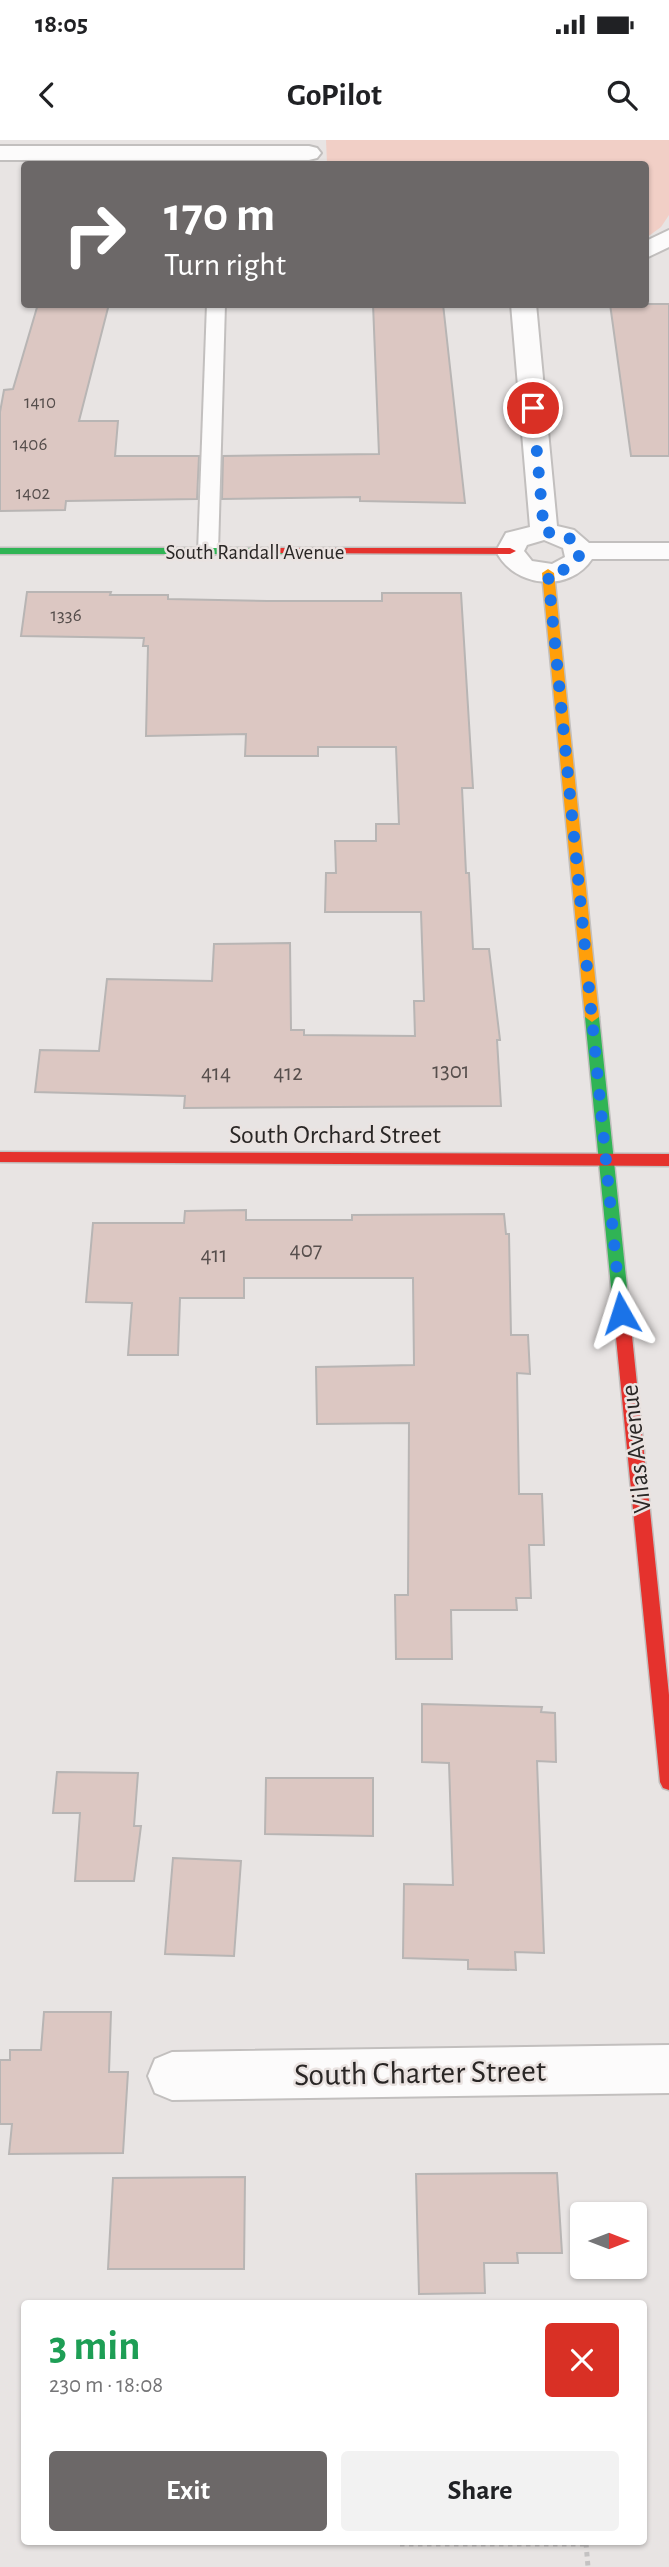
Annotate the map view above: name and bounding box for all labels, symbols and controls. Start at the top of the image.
text: 18:05 [35,11,88,37]
icon: back [28,76,66,114]
icon: search [603,76,641,114]
text: GoPilot [287,79,382,111]
icon: right [49,189,140,280]
text: 170 m [164,191,275,240]
text: Turn right [164,249,286,281]
pin [503,378,563,438]
icon: arrive [514,389,552,427]
house number: 1410 [24,393,56,412]
house number: 1406 [13,435,47,454]
house number: 1402 [16,484,51,503]
street label: South Randall Avenue [166,542,344,563]
house number: 1336 [50,606,82,625]
house number: 1301 [432,1060,470,1083]
house number: 414 [201,1062,231,1085]
house number: 412 [273,1062,303,1085]
street label: South Orchard Street [229,1122,441,1148]
house number: 407 [290,1239,322,1262]
house number: 411 [201,1244,227,1267]
position arrow [584,1276,658,1350]
street label: Vilas Avenue [616,1383,656,1514]
street label: South Charter Street [294,2055,546,2091]
north arrow [570,2202,648,2278]
map controls [570,2202,647,2279]
button: close [545,2323,619,2397]
text: 3 min [49,2325,141,2367]
text: 230 m · 18:08 [49,2374,163,2397]
button: Exit [49,2451,327,2531]
button: Share [341,2451,619,2531]

